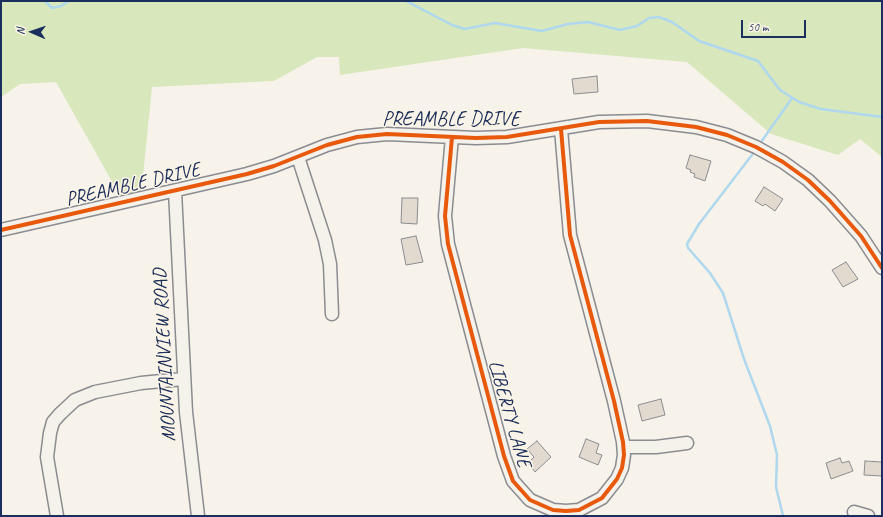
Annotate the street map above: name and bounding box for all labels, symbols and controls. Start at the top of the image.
north arrow [12,12,52,52]
scale bar [743,12,808,38]
text: 50 m [748,19,768,35]
text: N [13,28,27,35]
street label: PREAMBLE DRIVE [382,108,520,132]
street label: PREAMBLE DRIVE [63,158,203,212]
street label: MOUNTAINVIEW ROAD [148,268,182,442]
street label: LIBERTY LANE [482,358,536,470]

